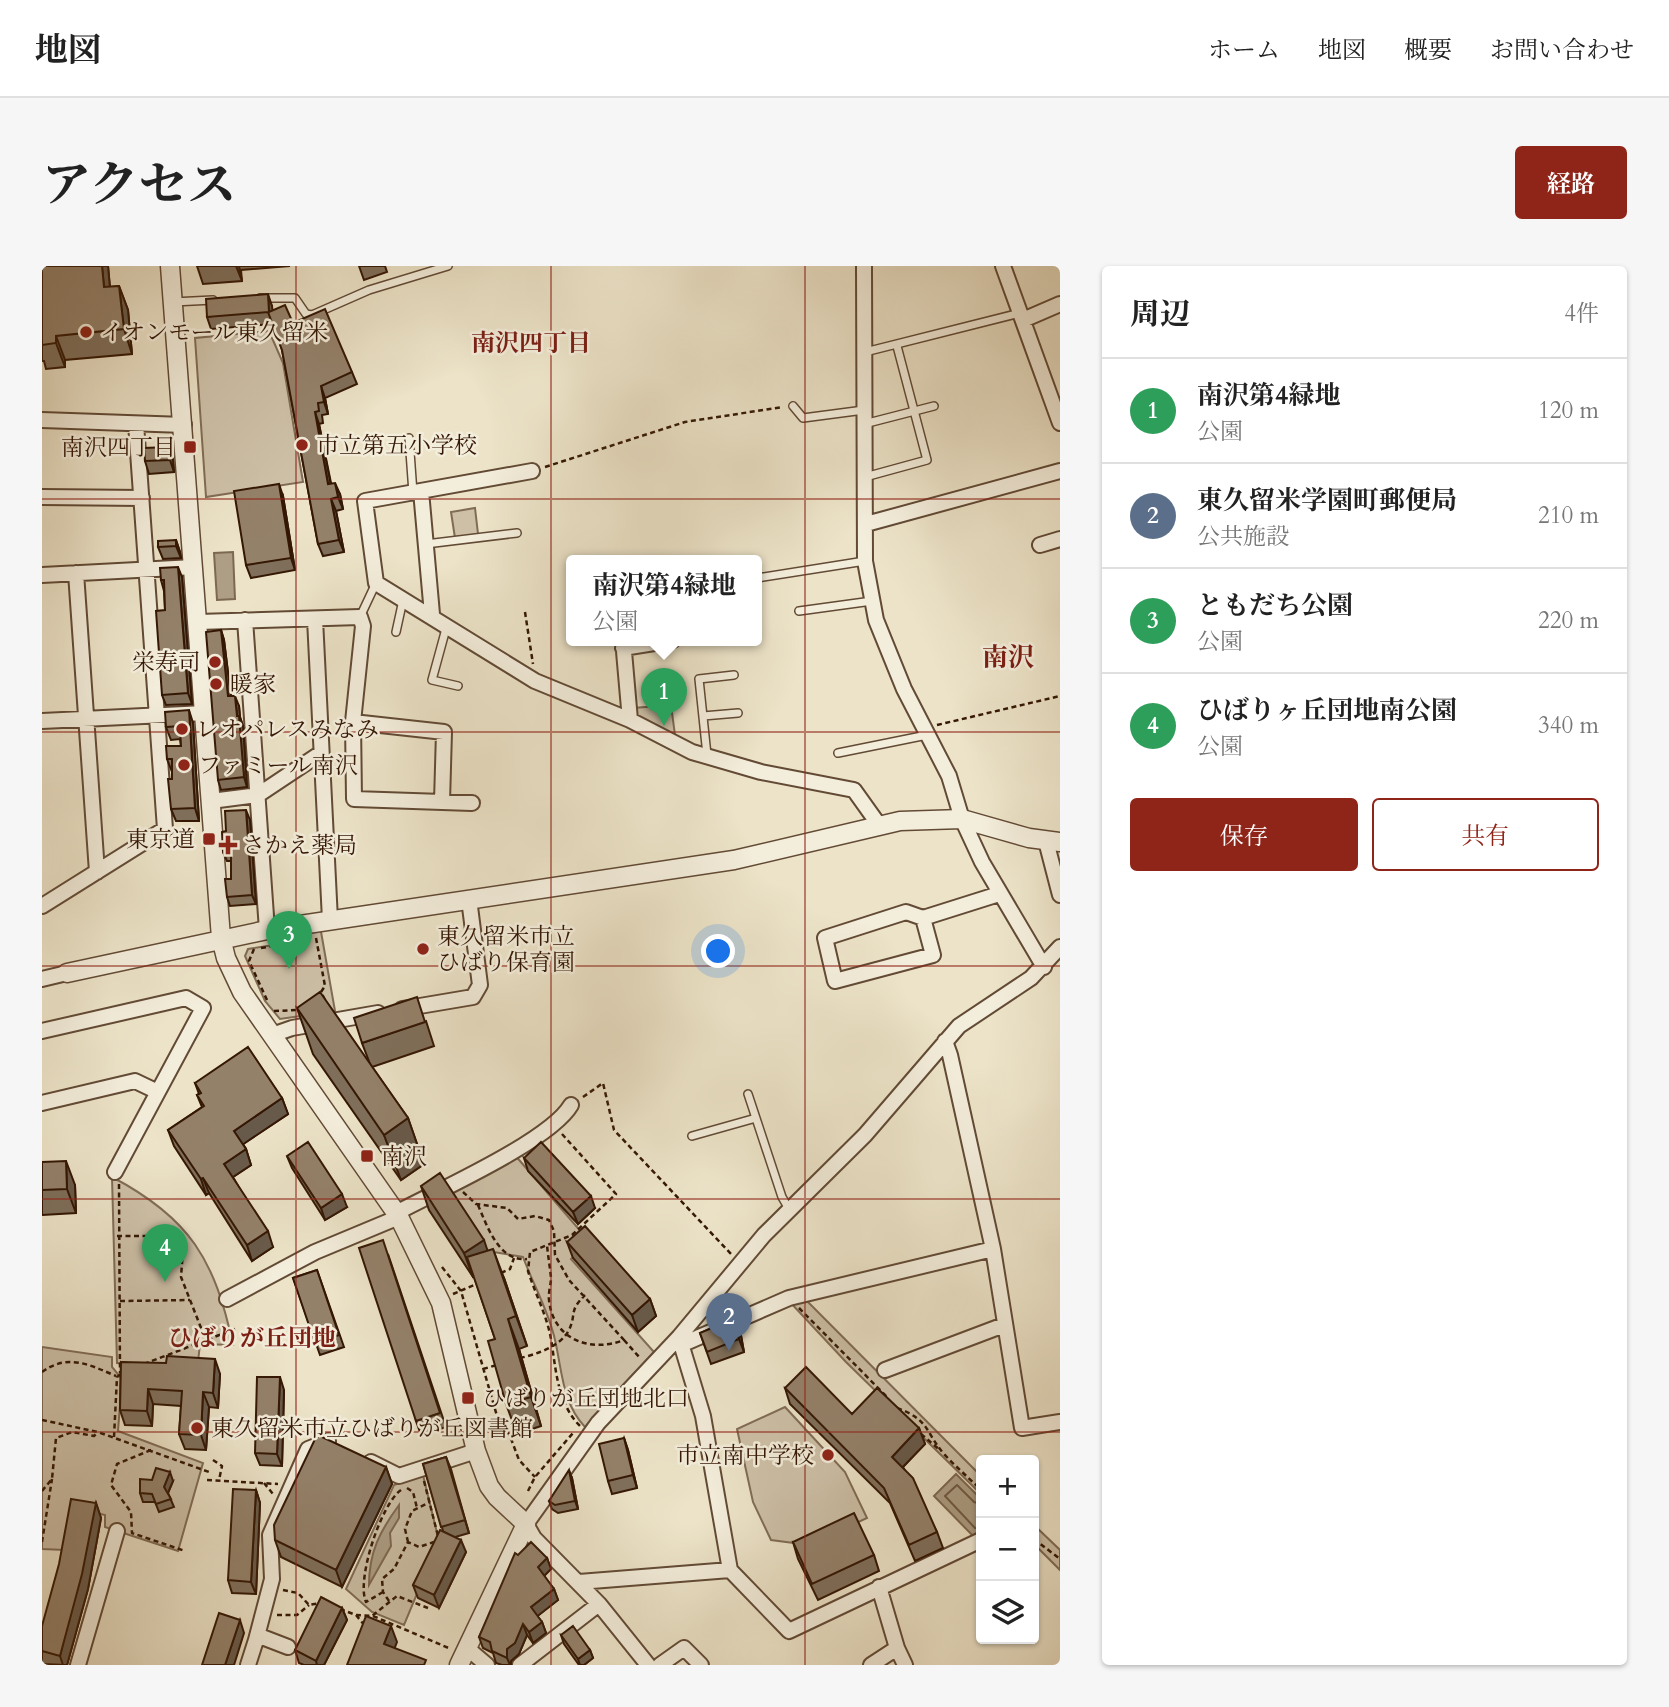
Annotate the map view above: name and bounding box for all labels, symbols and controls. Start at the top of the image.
text: 地図 [35,28,101,73]
text: ホーム [1208,34,1280,67]
text: 地図 [1318,34,1366,67]
text: 概要 [1404,34,1452,67]
text: お問い合わせ [1490,34,1634,67]
button: 経路 [1515,146,1627,219]
text: アクセス [42,152,237,219]
text: 周辺 [1130,294,1190,335]
text: 4件 [1564,298,1599,329]
place label: イオンモール東久留米 [100,317,328,348]
marker: イオンモール東久留米 [78,324,94,340]
district label: 南沢四丁目 [471,327,591,360]
text: 南沢第4緑地 [1197,378,1340,413]
text: 1 [1147,395,1159,426]
text: 120 m [1538,395,1599,426]
text: 公園 [1197,416,1243,447]
place label: 市立第五小学校 [316,430,477,461]
place label: 南沢四丁目 [61,432,176,463]
marker: 市立第五小学校 [294,437,310,453]
marker: 南沢四丁目 [182,439,198,455]
text: 東久留米学園町郵便局 [1197,483,1457,518]
text: 2 [1147,500,1159,531]
text: 210 m [1538,500,1599,531]
text: 公共施設 [1197,521,1289,552]
popup [566,555,762,646]
text: 南沢第4緑地 [592,568,736,603]
text: ともだち公園 [1197,588,1353,623]
text: 3 [1147,605,1159,636]
text: 220 m [1538,605,1599,636]
text: 公園 [592,606,638,637]
text: 公園 [1197,626,1243,657]
district label: 南沢 [982,640,1034,675]
place label: 栄寿司 [132,647,201,678]
marker: 栄寿司 [207,654,223,670]
pin: 1 [641,668,687,726]
place label: 暖家 [230,669,276,700]
marker: 暖家 [208,676,224,692]
text: ひばりヶ丘団地南公園 [1197,693,1457,728]
text: 4 [1147,710,1159,741]
text: 340 m [1538,710,1599,741]
place label: レオパレスみなみ [196,714,379,745]
marker: レオパレスみなみ [174,721,190,737]
text: 公園 [1197,731,1243,762]
place label: ファミール南沢 [198,750,358,781]
marker: ファミール南沢 [176,757,192,773]
button: 保存 [1130,798,1358,871]
button: 共有 [1372,798,1599,871]
place label: 東京道 [126,824,195,855]
place label: さかえ薬局 [242,830,357,861]
marker: 東京道 [201,831,217,847]
marker: さかえ薬局 [220,837,236,853]
pin: 3 [266,911,312,969]
place label: 東久留米市立 ひばり保育園 [437,921,575,978]
your location [701,934,735,968]
marker: 東久留米市立 ひばり保育園 [415,941,431,957]
place label: 南沢 [381,1141,427,1172]
marker: 南沢 [359,1148,375,1164]
pin: 4 [142,1224,188,1282]
pin: 2 [706,1293,752,1351]
district label: ひばりが丘団地 [168,1322,336,1355]
place label: ひばりが丘団地北口 [482,1383,689,1414]
marker: ひばりが丘団地北口 [460,1390,476,1406]
place label: 東久留米市立ひばりが丘図書館 [211,1413,533,1444]
marker: 東久留米市立ひばりが丘図書館 [189,1420,205,1436]
place label: 市立南中学校 [676,1440,814,1471]
marker: 市立南中学校 [820,1447,836,1463]
map controls [976,1455,1039,1644]
button: + [976,1455,1039,1518]
button: − [976,1518,1039,1581]
button: layers [976,1581,1039,1644]

